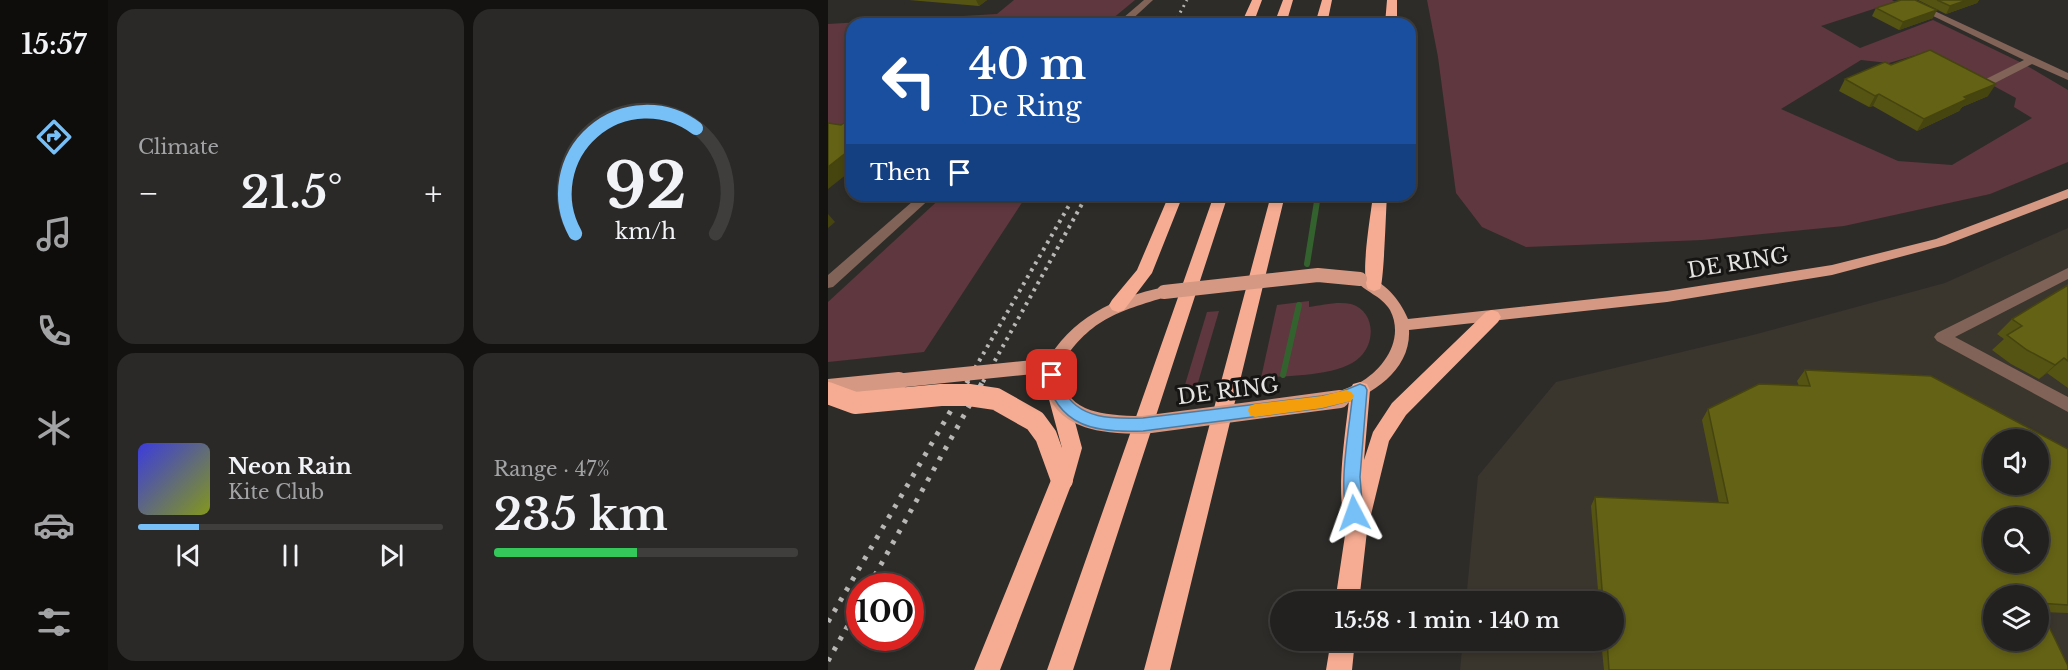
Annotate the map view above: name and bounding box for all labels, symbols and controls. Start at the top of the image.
text: 15:57 [21,28,87,61]
text: 40 m [969,38,1086,90]
icon: left [870,42,948,120]
text: De Ring [969,90,1081,123]
icon: directions [33,116,75,158]
text: Climate [138,135,219,159]
text: 92 [604,147,687,225]
icon: arrive [943,156,976,189]
text: Then [870,159,931,186]
text: 21.5° [241,164,343,220]
text: − [138,173,159,214]
text: + [424,173,443,214]
icon: music [33,213,75,255]
text: km/h [615,218,676,245]
street label: DE RING [1686,242,1790,284]
icon: phone [33,310,75,352]
pin [1026,349,1077,400]
icon: arrive [1035,358,1068,391]
street label: DE RING [1176,372,1280,410]
icon: climate [33,407,75,449]
map controls [1983,429,2049,651]
button: sound [1983,429,2049,495]
text: Neon Rain [228,453,352,480]
text: Range · 47% [494,457,610,481]
text: Kite Club [228,480,324,504]
position arrow [1322,481,1386,545]
text: 235 km [494,486,668,542]
icon: car [33,504,75,546]
button: search [1983,507,2049,573]
icon: previous [172,539,205,572]
icon: pause [274,539,307,572]
icon: next [375,539,408,572]
speed limit sign: 100 [846,573,924,651]
button: layers [1983,585,2049,651]
icon: filters [33,601,75,643]
text: 15:58 · 1 min · 140 m [1334,607,1560,634]

